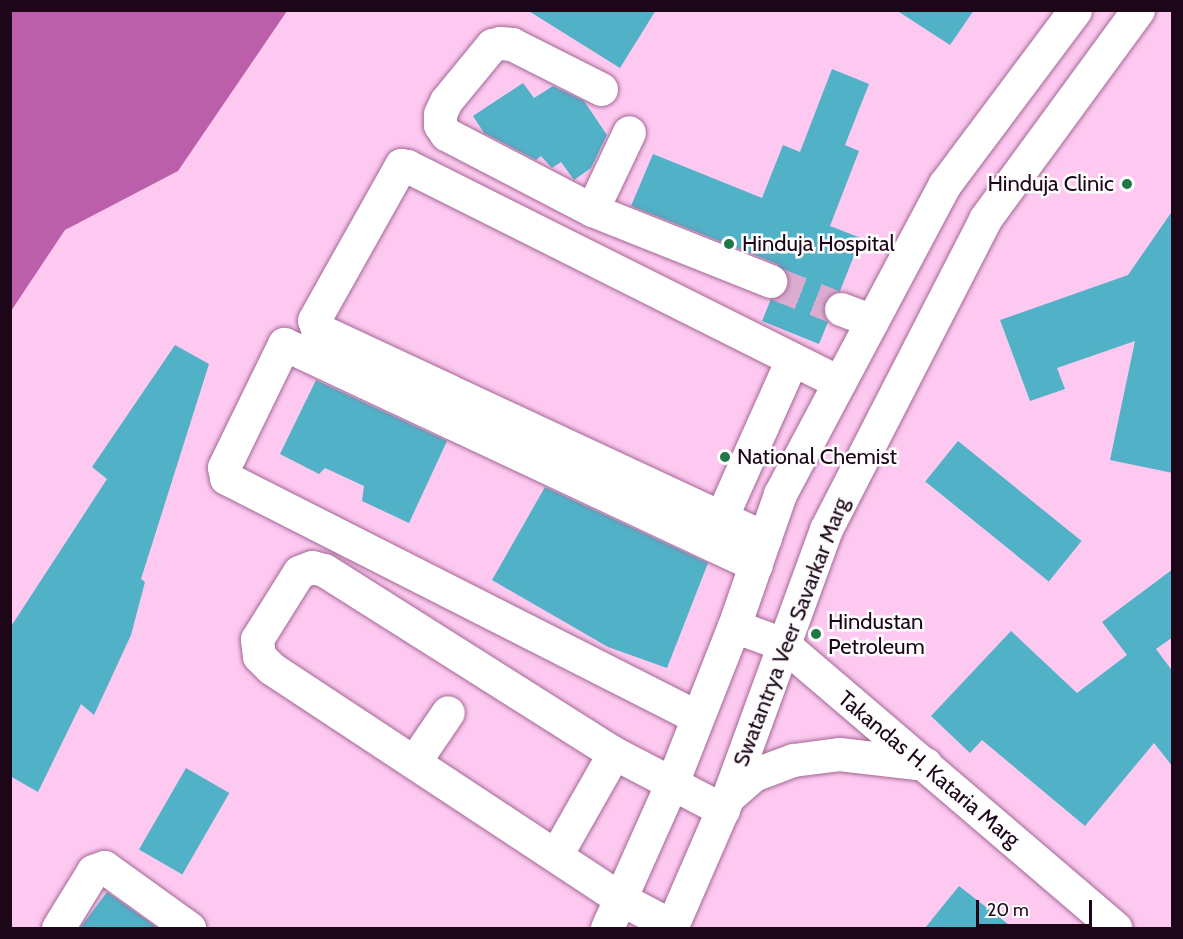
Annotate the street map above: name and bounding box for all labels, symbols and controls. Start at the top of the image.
place label: Hinduja Clinic [987,171,1114,197]
marker: Hinduja Clinic [1118,175,1136,193]
place label: Hinduja Hospital [742,231,895,257]
marker: Hinduja Hospital [720,235,738,253]
place label: National Chemist [737,444,897,470]
marker: National Chemist [718,450,732,464]
street label: Swatantrya Veer Savarkar Marg [727,494,855,770]
place label: Hindustan Petroleum [828,608,925,660]
marker: Hindustan Petroleum [809,627,823,641]
street label: Takandas H. Kataria Marg [833,685,1025,853]
scale bar [979,888,1094,926]
text: 20 m [987,899,1029,921]

